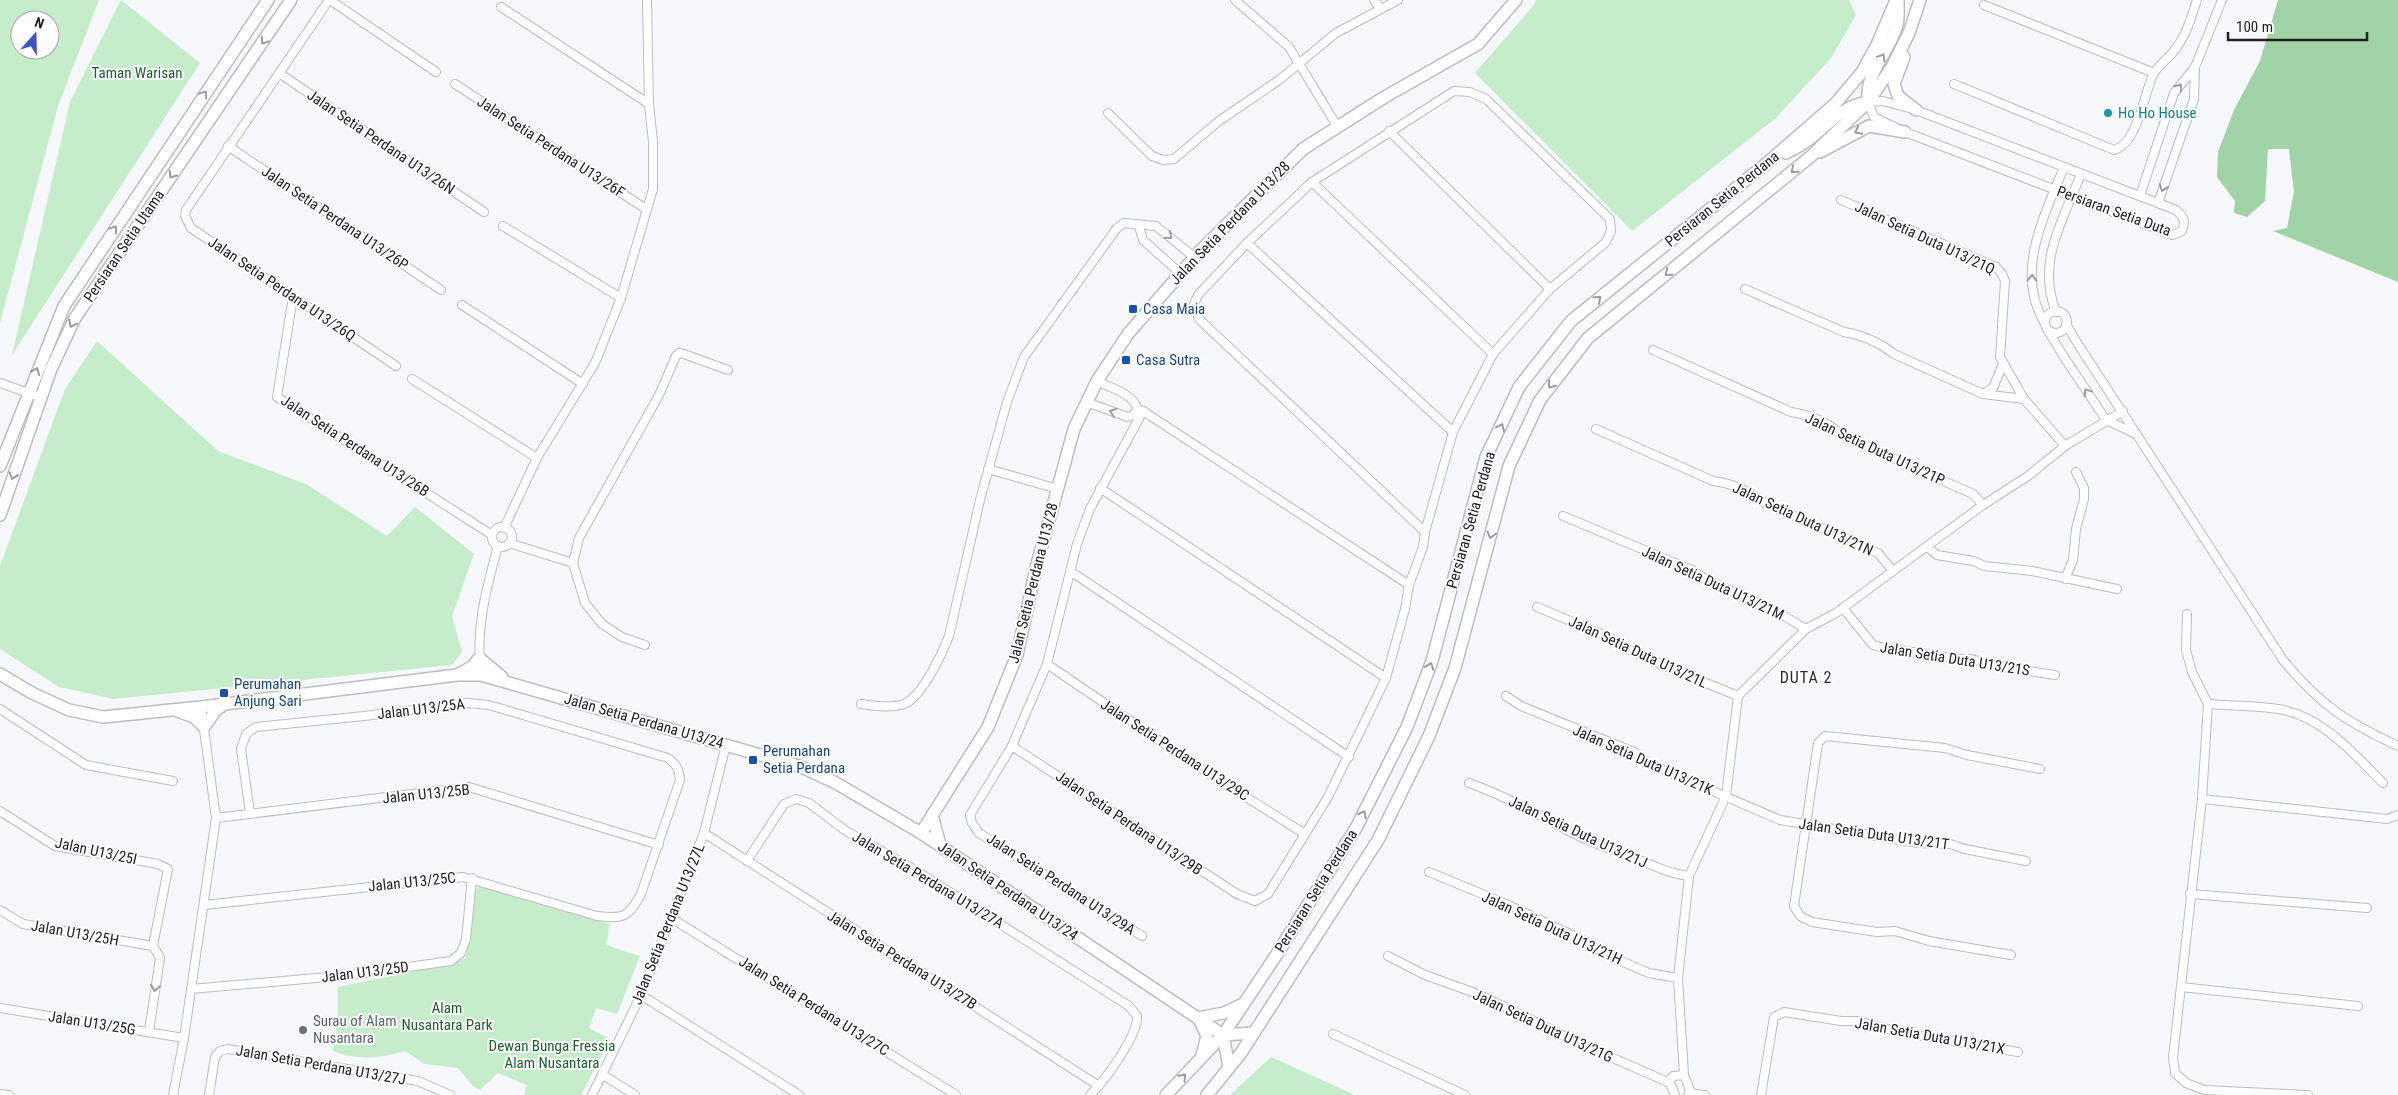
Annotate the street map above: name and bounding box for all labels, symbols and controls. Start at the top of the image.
north arrow [10,10,60,60]
scale bar [2228,10,2367,42]
text: N [33,14,46,32]
text: 100 m [2236,18,2273,36]
one-way arrow [261,35,270,44]
one-way arrow [1876,54,1886,63]
park label: Taman Warisan [91,64,183,82]
one-way arrow [2174,84,2183,93]
street label: Jalan Setia Perdana U13/26N [304,86,458,198]
one-way arrow [198,91,207,100]
street label: Jalan Setia Perdana U13/26F [474,93,628,201]
place label: Ho Ho House [2118,104,2197,122]
marker: Ho Ho House [2102,107,2114,119]
one-way arrow [1855,125,1864,135]
street label: Persiaran Setia Perdana [1661,147,1783,251]
street label: Jalan Setia Perdana U13/28 [1166,157,1294,289]
street label: Jalan Setia Perdana U13/26P [258,162,412,274]
one-way arrow [1790,165,1799,174]
one-way arrow [169,169,178,179]
street label: Persiaran Setia Duta [2054,182,2174,240]
one-way arrow [2159,183,2169,191]
street label: Persiaran Setia Utama [80,187,168,305]
street label: Jalan Setia Duta U13/21Q [1852,198,1998,278]
one-way arrow [108,226,117,235]
one-way arrow [1163,231,1172,240]
street label: Jalan Setia Perdana U13/26Q [205,233,359,345]
one-way arrow [1665,268,1674,276]
one-way arrow [2027,274,2037,282]
one-way arrow [1592,297,1601,305]
place label: Casa Maia [1143,300,1205,318]
marker: Casa Maia [1127,303,1139,315]
one-way arrow [68,319,78,328]
place label: Casa Sutra [1136,351,1200,369]
marker: Casa Sutra [1120,354,1132,366]
one-way arrow [30,367,40,376]
one-way arrow [1549,379,1557,388]
one-way arrow [2084,388,2094,397]
street label: Jalan Setia Perdana U13/26B [278,391,432,501]
one-way arrow [1109,408,1118,418]
street label: Jalan Setia Duta U13/21P [1802,409,1948,489]
one-way arrow [1494,423,1505,432]
street label: Persiaran Setia Perdana [1443,449,1499,591]
one-way arrow [9,471,19,479]
street label: Jalan Setia Duta U13/21N [1730,479,1876,559]
street label: Jalan Setia Perdana U13/28 [1004,501,1062,665]
one-way arrow [1486,530,1497,539]
street label: Jalan Setia Duta U13/21M [1639,542,1787,624]
street label: Jalan Setia Duta U13/21L [1566,612,1710,692]
street label: Jalan Setia Duta U13/21S [1879,638,2031,680]
one-way arrow [1424,663,1434,671]
district label: DUTA 2 [1780,668,1832,687]
place label: Perumahan Anjung Sari [234,675,302,710]
marker: Perumahan Anjung Sari [218,687,230,699]
street label: Jalan Setia Perdana U13/24 [562,690,726,752]
street label: Jalan U13/25A [376,695,466,723]
street label: Jalan Setia Perdana U13/29C [1097,695,1253,805]
street label: Jalan Setia Duta U13/21K [1570,721,1717,799]
place label: Perumahan Setia Perdana [763,742,845,777]
marker: Perumahan Setia Perdana [747,754,759,766]
street label: Jalan Setia Perdana U13/29B [1052,767,1206,879]
street label: Jalan U13/25B [382,780,470,808]
street label: Jalan Setia Duta U13/21J [1506,792,1650,872]
one-way arrow [1357,810,1367,819]
street label: Jalan Setia Duta U13/21T [1798,815,1950,853]
street label: Persiaran Setia Perdana [1271,826,1361,956]
street label: Jalan Setia Perdana U13/27A [849,828,1007,933]
street label: Jalan Setia Perdana U13/29A [983,829,1139,939]
street label: Jalan U13/25I [53,834,139,868]
street label: Jalan Setia Perdana U13/24 [935,837,1081,945]
street label: Jalan Setia Perdana U13/27L [627,841,709,1007]
street label: Jalan U13/25C [367,868,457,896]
street label: Jalan Setia Duta U13/21H [1479,888,1625,968]
street label: Jalan Setia Perdana U13/27B [824,907,980,1013]
street label: Jalan U13/25H [30,916,120,950]
street label: Jalan Setia Perdana U13/27C [736,952,892,1060]
street label: Jalan U13/25D [320,958,410,986]
one-way arrow [151,984,161,992]
street label: Jalan Setia Duta U13/21G [1470,986,1616,1066]
park label: Alam Nusantara Park [401,999,493,1034]
street label: Jalan U13/25G [47,1007,137,1039]
place label: Surau of Alam Nusantara [313,1012,396,1047]
street label: Jalan Setia Duta U13/21X [1854,1014,2006,1058]
marker: Surau of Alam Nusantara [297,1024,309,1036]
park label: Dewan Bunga Fressia Alam Nusantara [489,1037,615,1072]
street label: Jalan Setia Perdana U13/27J [235,1041,407,1089]
one-way arrow [1177,1074,1186,1083]

